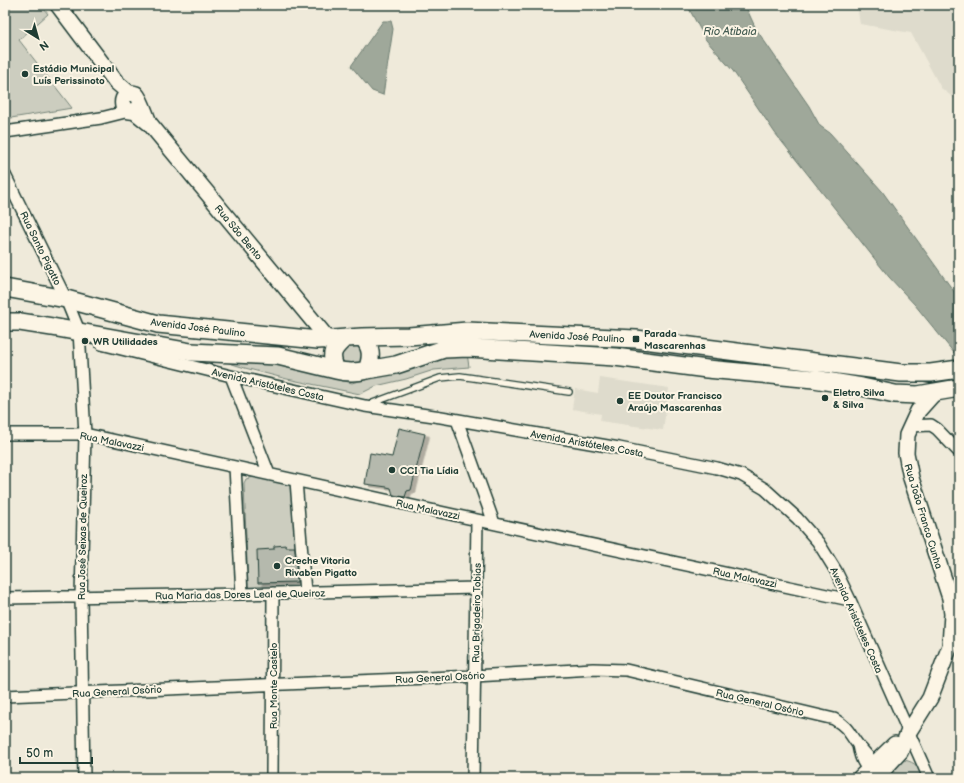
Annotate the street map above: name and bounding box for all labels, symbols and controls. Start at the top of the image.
north arrow [18,18,58,58]
water label: Rio Atibaia [703,25,757,38]
text: N [37,38,51,53]
place label: Estádio Municipal Luís Perissinoto [33,63,114,87]
marker: Estádio Municipal Luís Perissinoto [20,69,30,79]
street label: Rua São Bento [212,203,265,263]
street label: Rua Santo Pigatto [17,209,63,288]
street label: Avenida José Paulino [150,316,246,340]
place label: Parada Mascarenhas [644,328,706,352]
street label: Avenida José Paulino [529,329,625,346]
marker: Parada Mascarenhas [631,334,641,344]
marker: WR Utilidades [80,336,90,346]
place label: WR Utilidades [93,336,158,348]
street label: Avenida Aristóteles Costa [211,366,325,404]
place label: Eletro Silva & Silva [833,387,885,411]
place label: EE Doutor Francisco Araújo Mascarenhas [627,390,722,414]
marker: Eletro Silva & Silva [820,393,830,403]
marker: EE Doutor Francisco Araújo Mascarenhas [615,396,625,406]
street label: Avenida Aristóteles Costa [529,428,645,460]
street label: Rua Malavazzi [79,430,145,454]
street label: Rua João Franco Cunha [901,462,945,571]
marker: CCI Tia Lídia [387,465,397,475]
place label: CCI Tia Lídia [400,465,459,477]
street label: Rua José Seixas de Queiroz [76,473,90,600]
street label: Rua Malavazzi [395,497,461,523]
place label: Creche Vitoria Rivaben Pigatto [285,555,357,579]
marker: Creche Vitoria Rivaben Pigatto [272,561,282,571]
street label: Rua Brigadeiro Tobias [470,563,484,663]
street label: Rua Malavazzi [712,565,778,591]
street label: Avenida Aristóteles Costa [827,566,885,675]
street label: Rua Maria das Dores Leal de Queiroz [155,588,325,602]
street label: Rua Monte Castelo [268,642,280,729]
street label: Rua General Osório [395,670,486,686]
street label: Rua General Osório [72,684,163,700]
street label: Rua General Osório [715,687,805,719]
scale bar [20,739,92,765]
text: 50 m [26,746,53,761]

